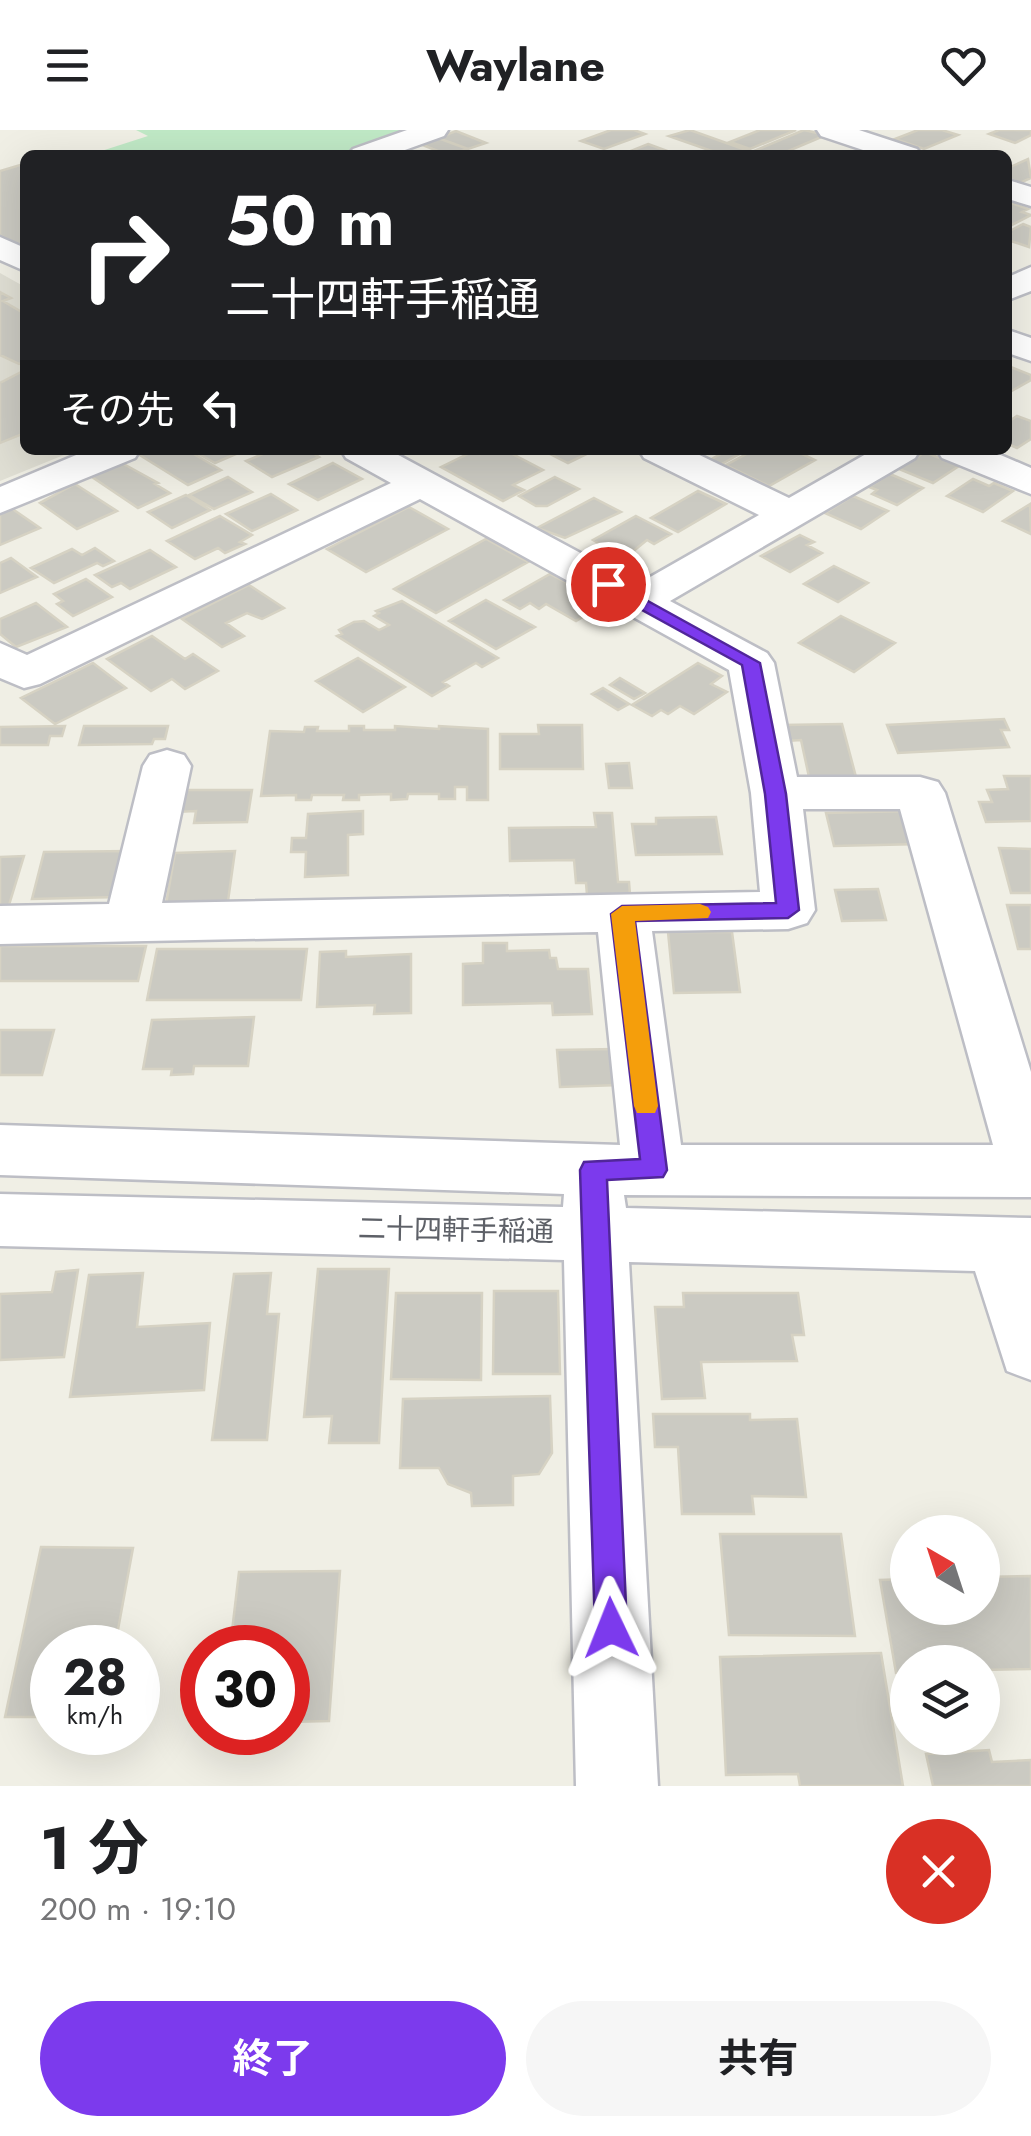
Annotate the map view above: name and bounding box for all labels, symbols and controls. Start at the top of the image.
text: Waylane [426,33,605,98]
icon: menu [40,38,95,93]
icon: heart [936,38,991,93]
text: 50 m [225,170,395,271]
icon: right [60,190,190,320]
text: 二十四軒手稲通 [225,267,540,332]
icon: left [194,380,249,435]
text: その先 [60,382,174,437]
pin [566,542,651,627]
icon: arrive [581,557,636,612]
street label: 二十四軒手稲通 [358,1208,554,1252]
north arrow [890,1515,1000,1625]
map controls [890,1515,1000,1755]
position arrow [559,1576,663,1680]
speed limit sign: 30 [180,1625,310,1755]
text: 28 [63,1641,127,1714]
button: layers [890,1645,1000,1755]
text: km/h [67,1697,123,1733]
text: 1 分 [40,1805,149,1892]
button: close [886,1819,991,1924]
text: 200 m · 19:10 [40,1886,236,1932]
button: 終了 [40,2001,506,2116]
button: 共有 [526,2001,991,2116]

